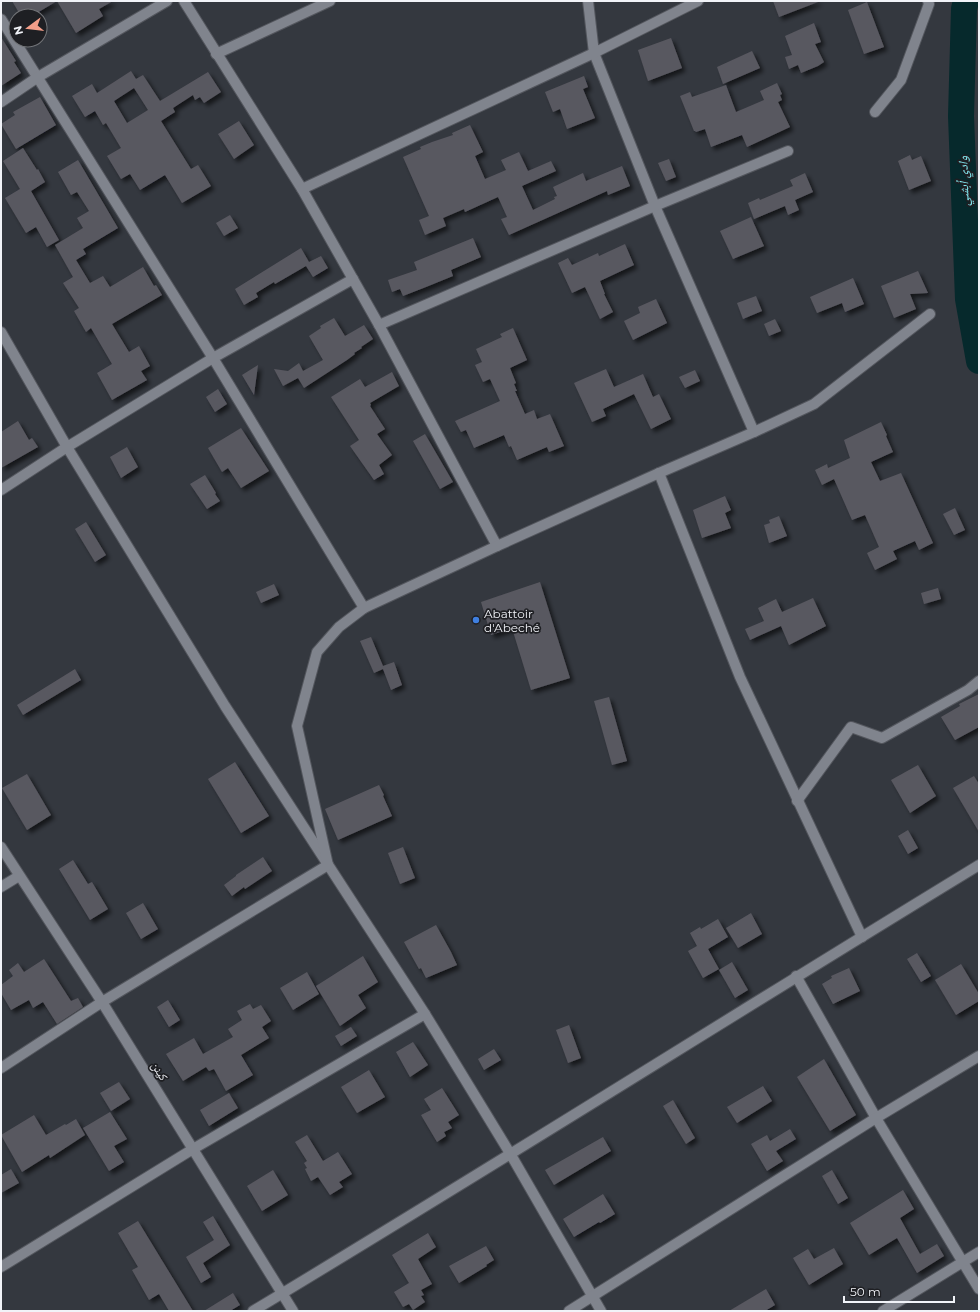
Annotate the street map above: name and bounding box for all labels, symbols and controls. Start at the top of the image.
north arrow [8,8,48,48]
text: N [10,24,26,37]
water label: وادي أبشي [954,156,975,206]
place label: Abattoir d'Abeché [484,606,540,635]
marker: Abattoir d'Abeché [471,615,481,625]
street label: كينن [148,1059,172,1084]
scale bar [844,1278,954,1304]
text: 50 m [850,1284,881,1299]

